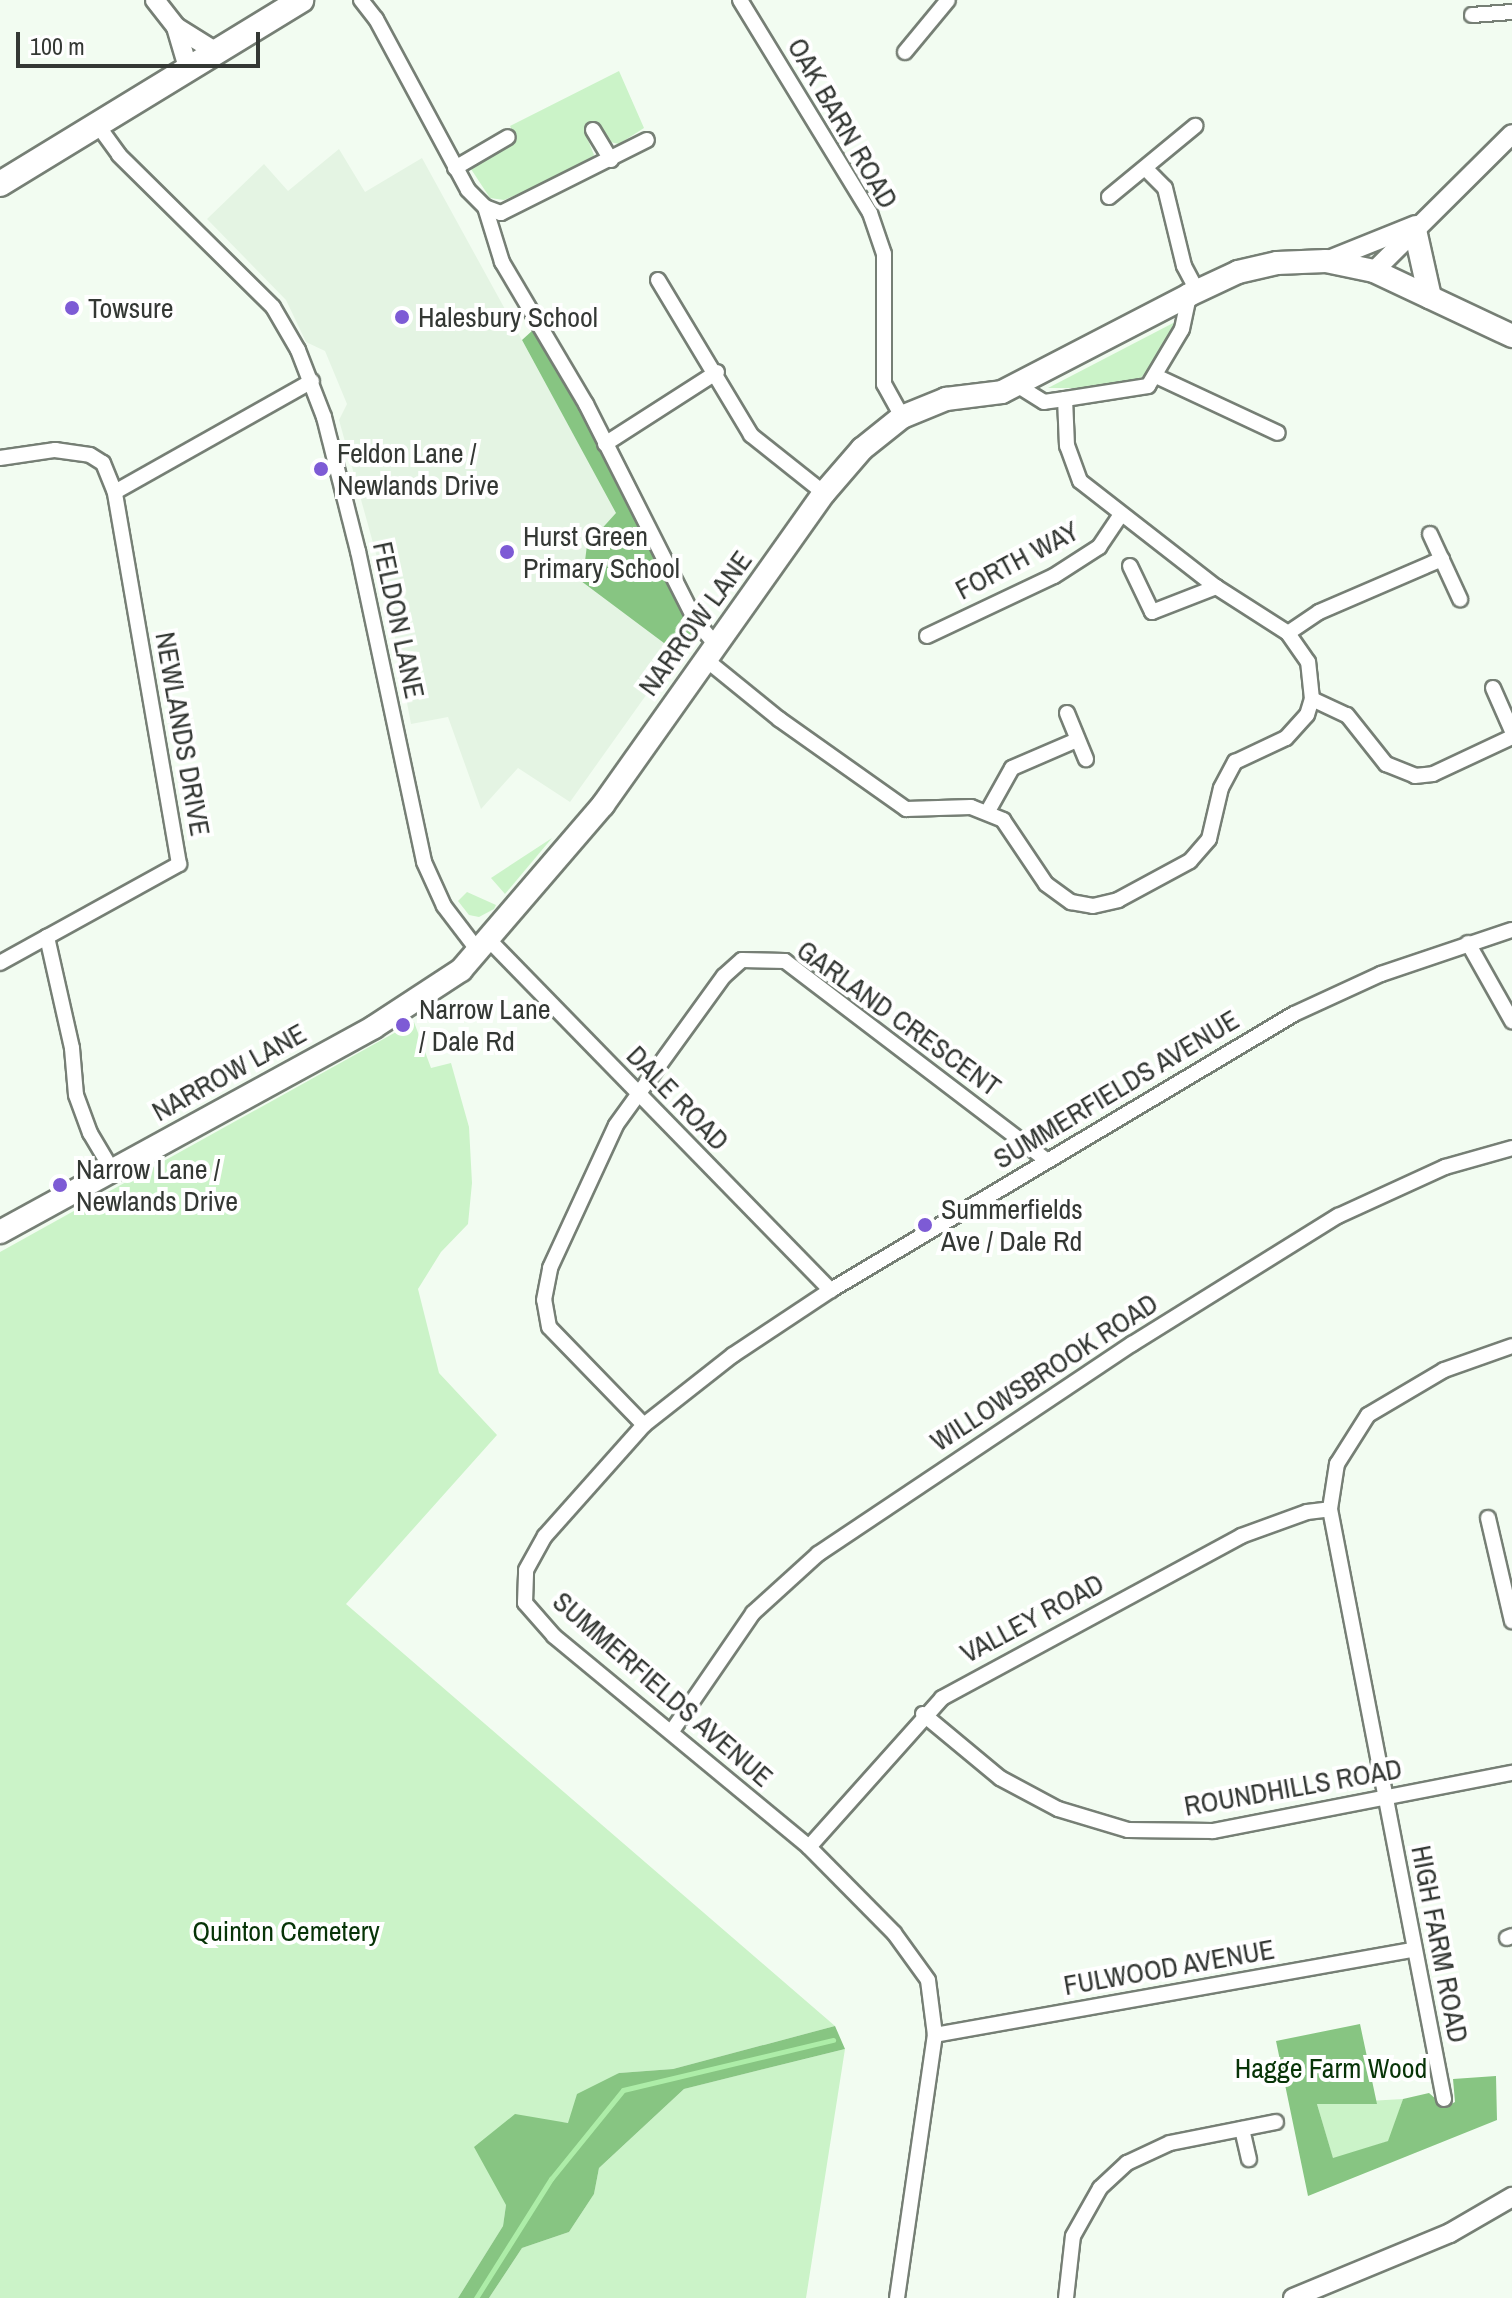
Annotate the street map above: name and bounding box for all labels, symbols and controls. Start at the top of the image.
scale bar [20,16,264,66]
text: 100 m [30,30,85,62]
street label: OAK BARN ROAD [781,32,905,214]
place label: Towsure [88,291,173,325]
marker: Towsure [63,299,81,317]
place label: Halesbury School [418,300,598,334]
marker: Halesbury School [393,308,411,326]
place label: Feldon Lane / Newlands Drive [337,436,499,502]
marker: Feldon Lane / Newlands Drive [312,460,330,478]
street label: FORTH WAY [950,514,1084,606]
place label: Hurst Green Primary School [523,519,680,585]
street label: FELDON LANE [366,539,432,701]
marker: Hurst Green Primary School [498,543,516,561]
street label: NARROW LANE [631,544,759,702]
street label: NEWLANDS DRIVE [149,629,217,839]
street label: GARLAND CRESCENT [791,933,1007,1103]
place label: Narrow Lane / Dale Rd [419,992,550,1058]
street label: SUMMERFIELDS AVENUE [987,1002,1245,1176]
street label: NARROW LANE [146,1016,312,1128]
marker: Narrow Lane / Dale Rd [394,1016,412,1034]
street label: DALE ROAD [620,1039,736,1157]
place label: Narrow Lane / Newlands Drive [76,1152,238,1218]
marker: Narrow Lane / Newlands Drive [51,1176,69,1194]
place label: Summerfields Ave / Dale Rd [941,1192,1083,1258]
marker: Summerfields Ave / Dale Rd [916,1216,934,1234]
street label: WILLOWSBROOK ROAD [924,1286,1164,1458]
street label: VALLEY ROAD [954,1566,1110,1670]
street label: SUMMERFIELDS AVENUE [546,1584,780,1794]
street label: ROUNDHILLS ROAD [1181,1751,1405,1823]
street label: HIGH FARM ROAD [1404,1842,1476,2046]
park label: Quinton Cemetery [192,1914,380,1948]
street label: FULWOOD AVENUE [1060,1932,1278,2002]
park label: Hagge Farm Wood [1235,2051,1427,2085]

